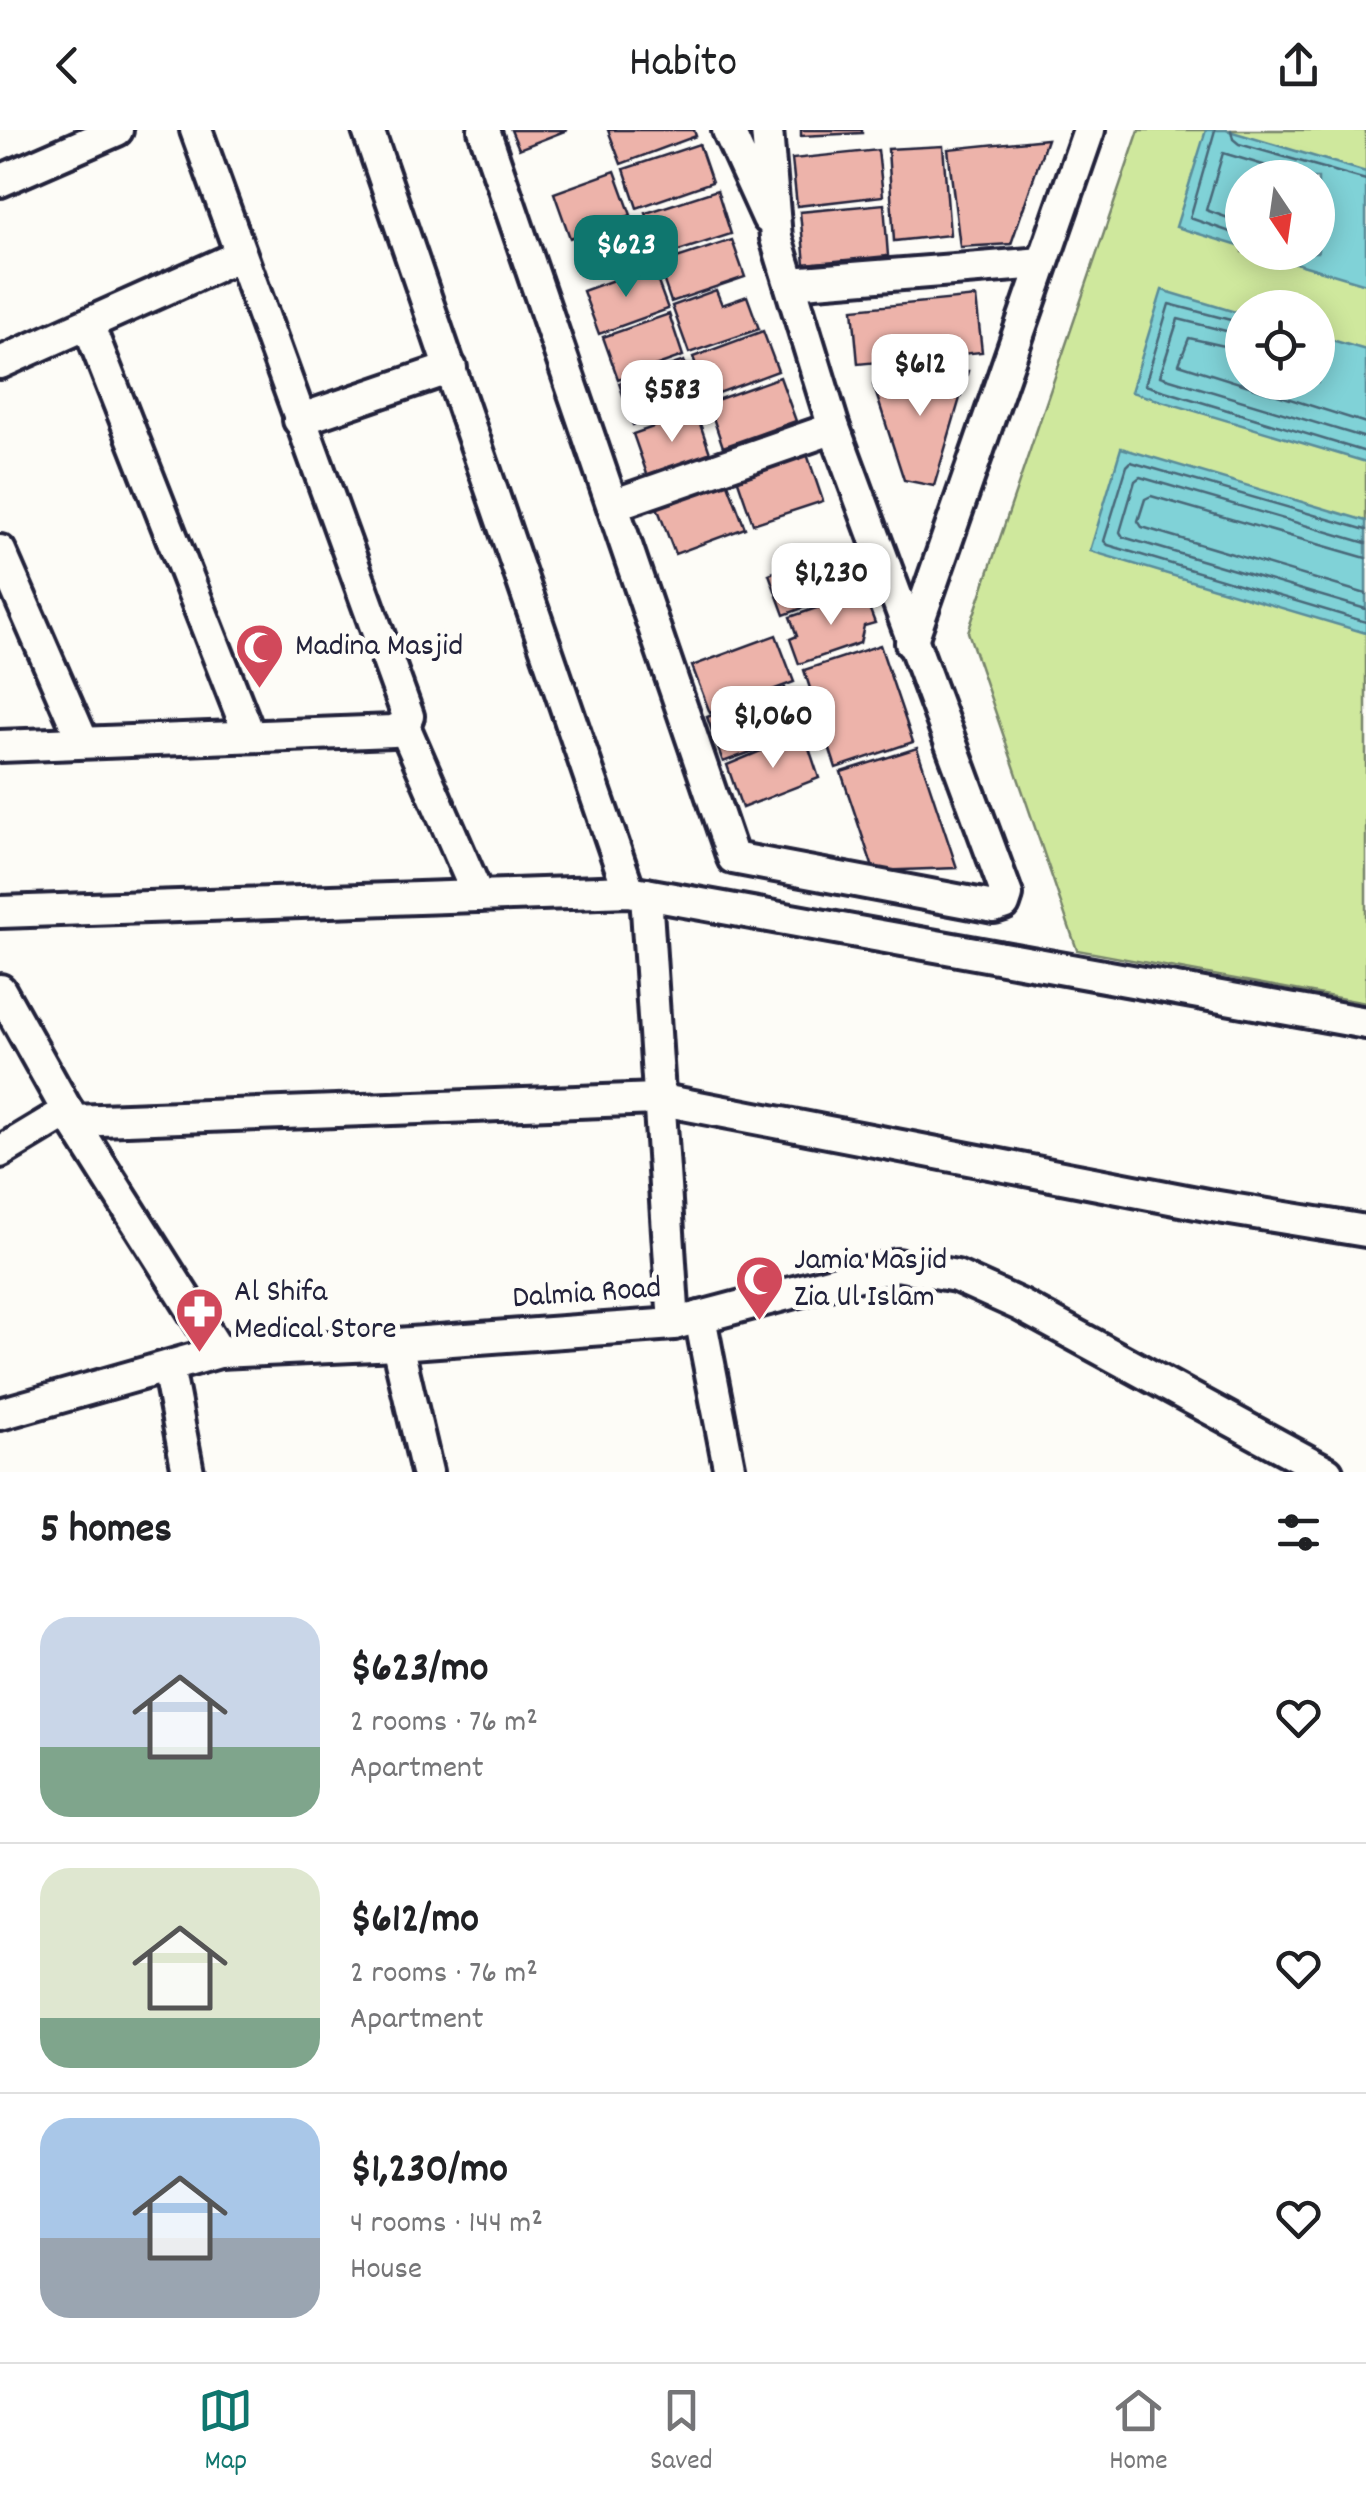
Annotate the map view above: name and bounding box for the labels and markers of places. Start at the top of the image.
pin: $623 [567,215,685,300]
pin: $612 [861,334,979,419]
pin: $583 [613,360,731,445]
pin: $1,230 [750,543,912,628]
mosque icon: Madina Masjid [234,622,286,690]
place label: Madina Masjid [295,625,463,671]
pin: $1,060 [692,686,854,771]
place label: Jamia Masjid Zia Ul Islam [794,1239,947,1322]
mosque icon: Jamia Masjid Zia Ul Islam [733,1254,785,1322]
place label: Al Shifa Medical Store [234,1271,397,1354]
pharmacy icon: Al Shifa Medical Store [173,1286,225,1354]

